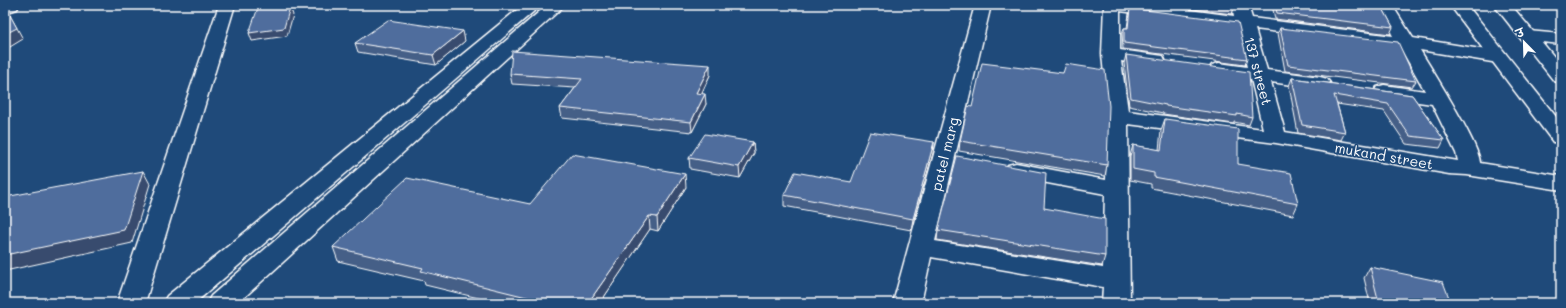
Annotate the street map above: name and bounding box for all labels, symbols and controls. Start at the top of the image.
north arrow [1504,22,1544,62]
text: उ [1513,23,1528,41]
street label: 137 street [1240,34,1277,107]
street label: patel marg [926,115,963,193]
street label: mukand street [1333,138,1435,174]

